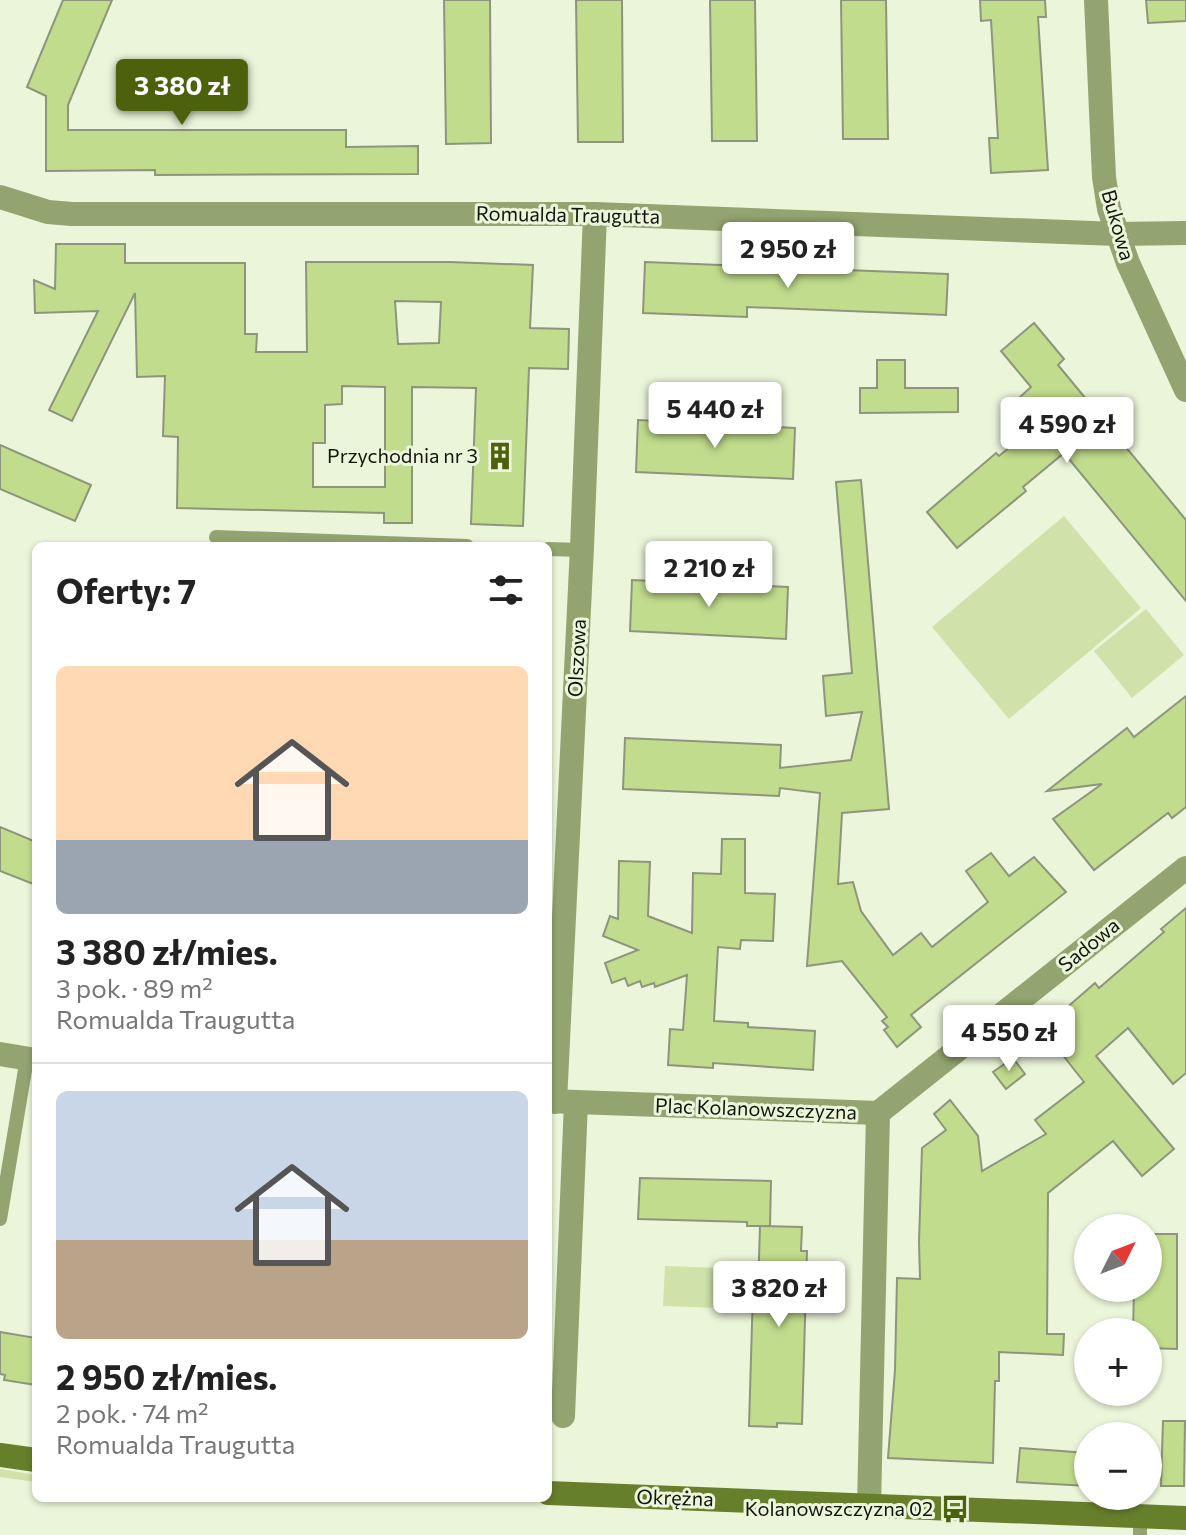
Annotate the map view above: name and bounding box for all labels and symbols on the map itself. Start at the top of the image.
pin: 3 380 zł [99,59,265,127]
street label: Bukowa [1097,187,1140,263]
street label: Romualda Traugutta [476,200,660,228]
pin: 2 950 zł [705,222,871,290]
pin: 5 440 zł [632,382,798,450]
pin: 4 590 zł [984,397,1150,465]
building icon: Przychodnia nr 3 [485,441,515,471]
place label: Przychodnia nr 3 [327,443,478,467]
pin: 2 210 zł [626,541,792,609]
street label: Olszowa [562,618,590,698]
street label: Sadowa [1053,912,1124,976]
pin: 4 550 zł [926,1005,1092,1073]
street label: Plac Kolanowszczyzna [655,1092,857,1124]
north arrow [1074,1214,1162,1302]
pin: 3 820 zł [696,1261,862,1329]
street label: Okrężna [636,1484,714,1510]
bus stop icon: Kolanowszczyzna 02 [940,1494,970,1524]
place label: Kolanowszczyzna 02 [745,1496,933,1520]

